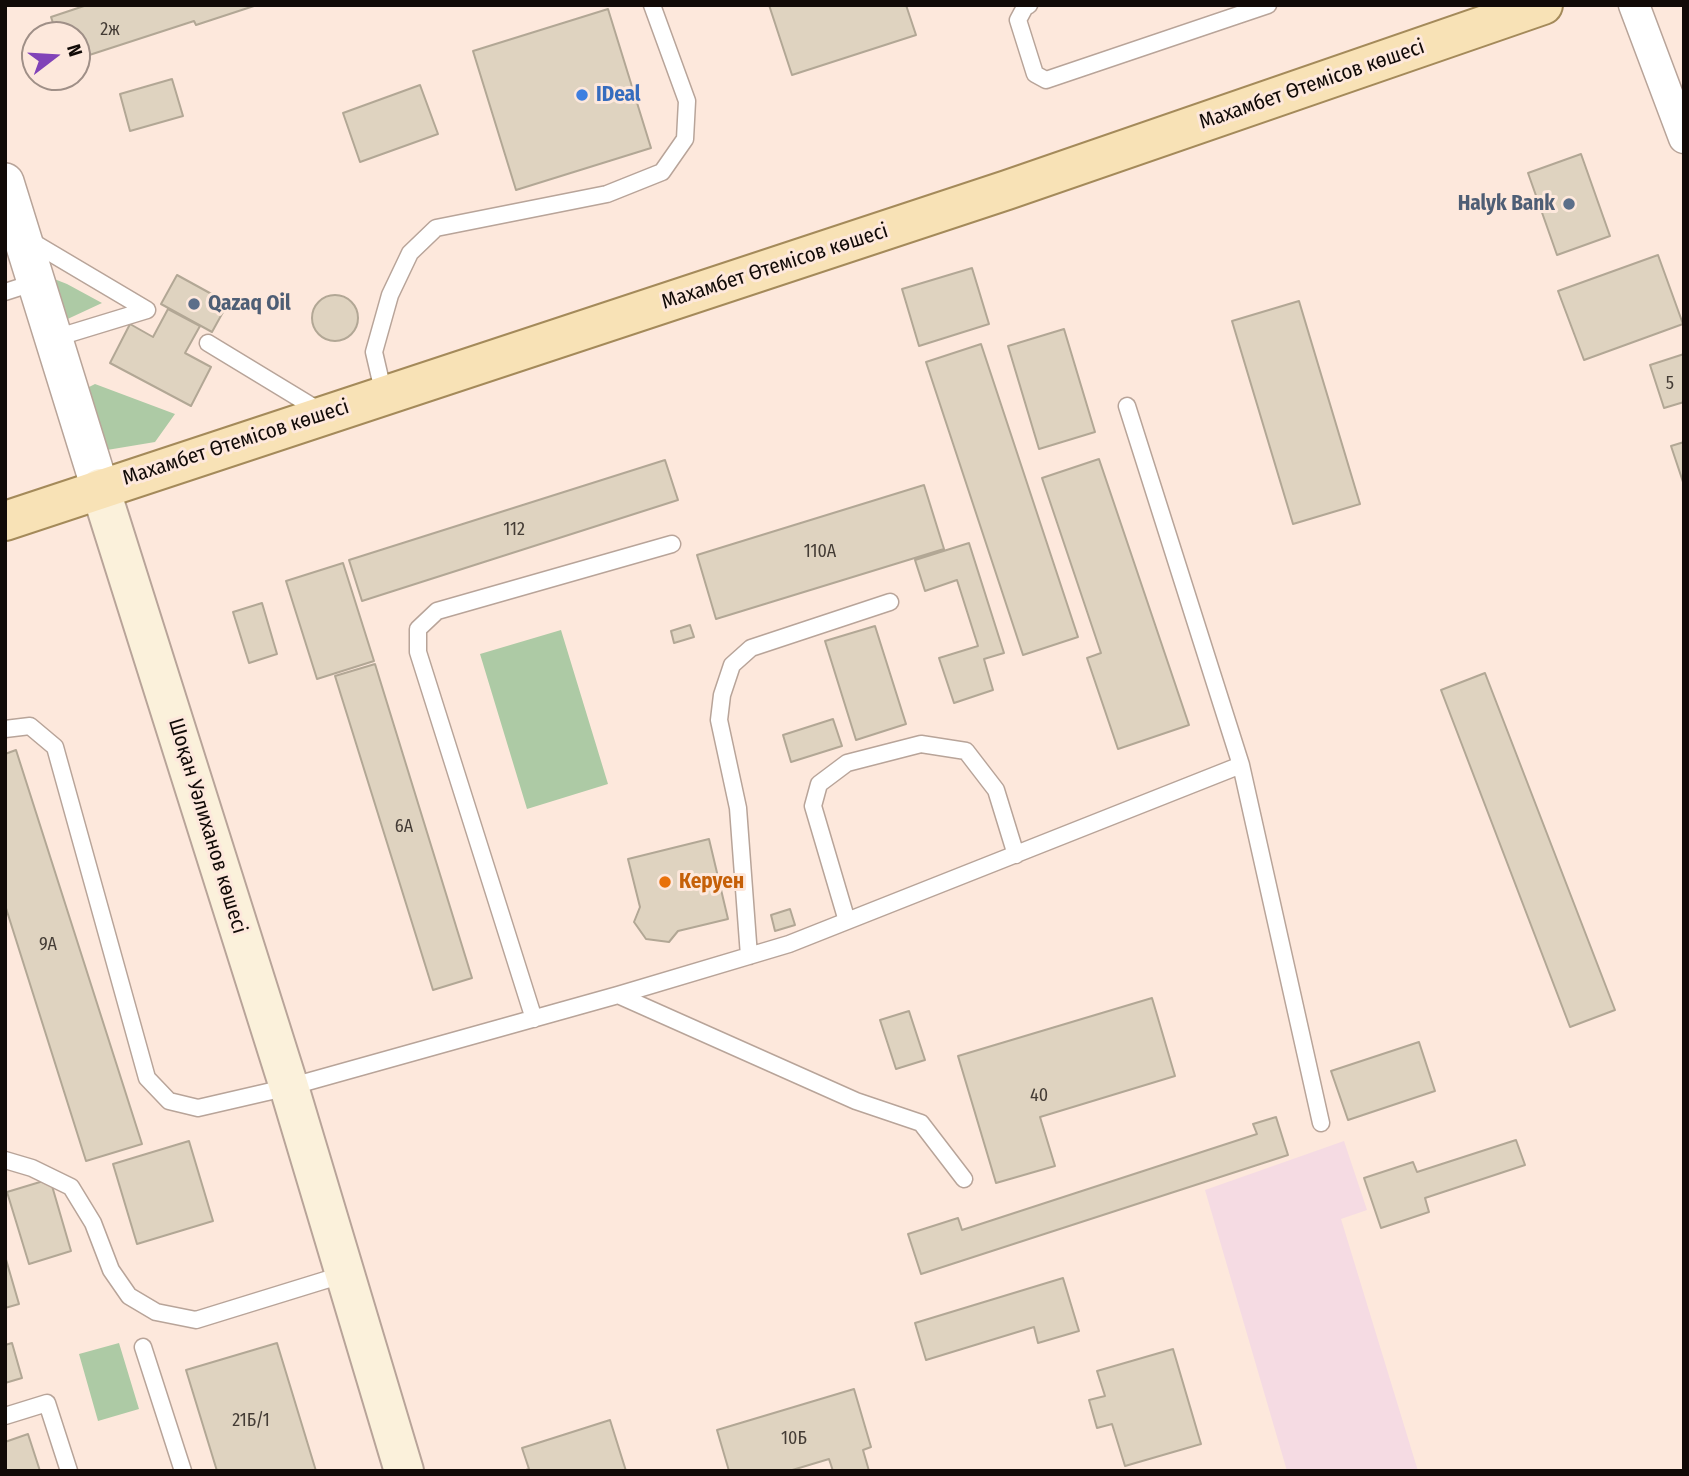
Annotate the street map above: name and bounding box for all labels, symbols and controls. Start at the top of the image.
house number: 2ж [100,19,120,41]
north arrow [21,21,91,91]
street label: Махамбет Өтемісов көшесі [1196,35,1428,135]
text: N [62,41,87,59]
place label: IDeal [596,82,641,108]
marker: IDeal [574,87,590,103]
place label: Halyk Bank [1458,191,1555,217]
marker: Halyk Bank [1561,196,1577,212]
street label: Махамбет Өтемісов көшесі [659,218,891,316]
place label: Qazaq Oil [208,291,291,317]
marker: Qazaq Oil [186,296,202,312]
house number: 5 [1666,373,1674,395]
street label: Махамбет Өтемісов көшесі [120,394,352,492]
house number: 112 [503,519,525,541]
house number: 110А [804,541,836,563]
street label: Шоқан Уәлиханов көшесі [162,715,252,937]
house number: 6А [395,816,413,838]
place label: Керуен [679,869,744,895]
marker: Керуен [657,874,673,890]
house number: 9А [39,934,57,956]
house number: 40 [1030,1085,1048,1107]
house number: 21Б/1 [232,1410,270,1432]
house number: 10Б [781,1428,807,1450]

